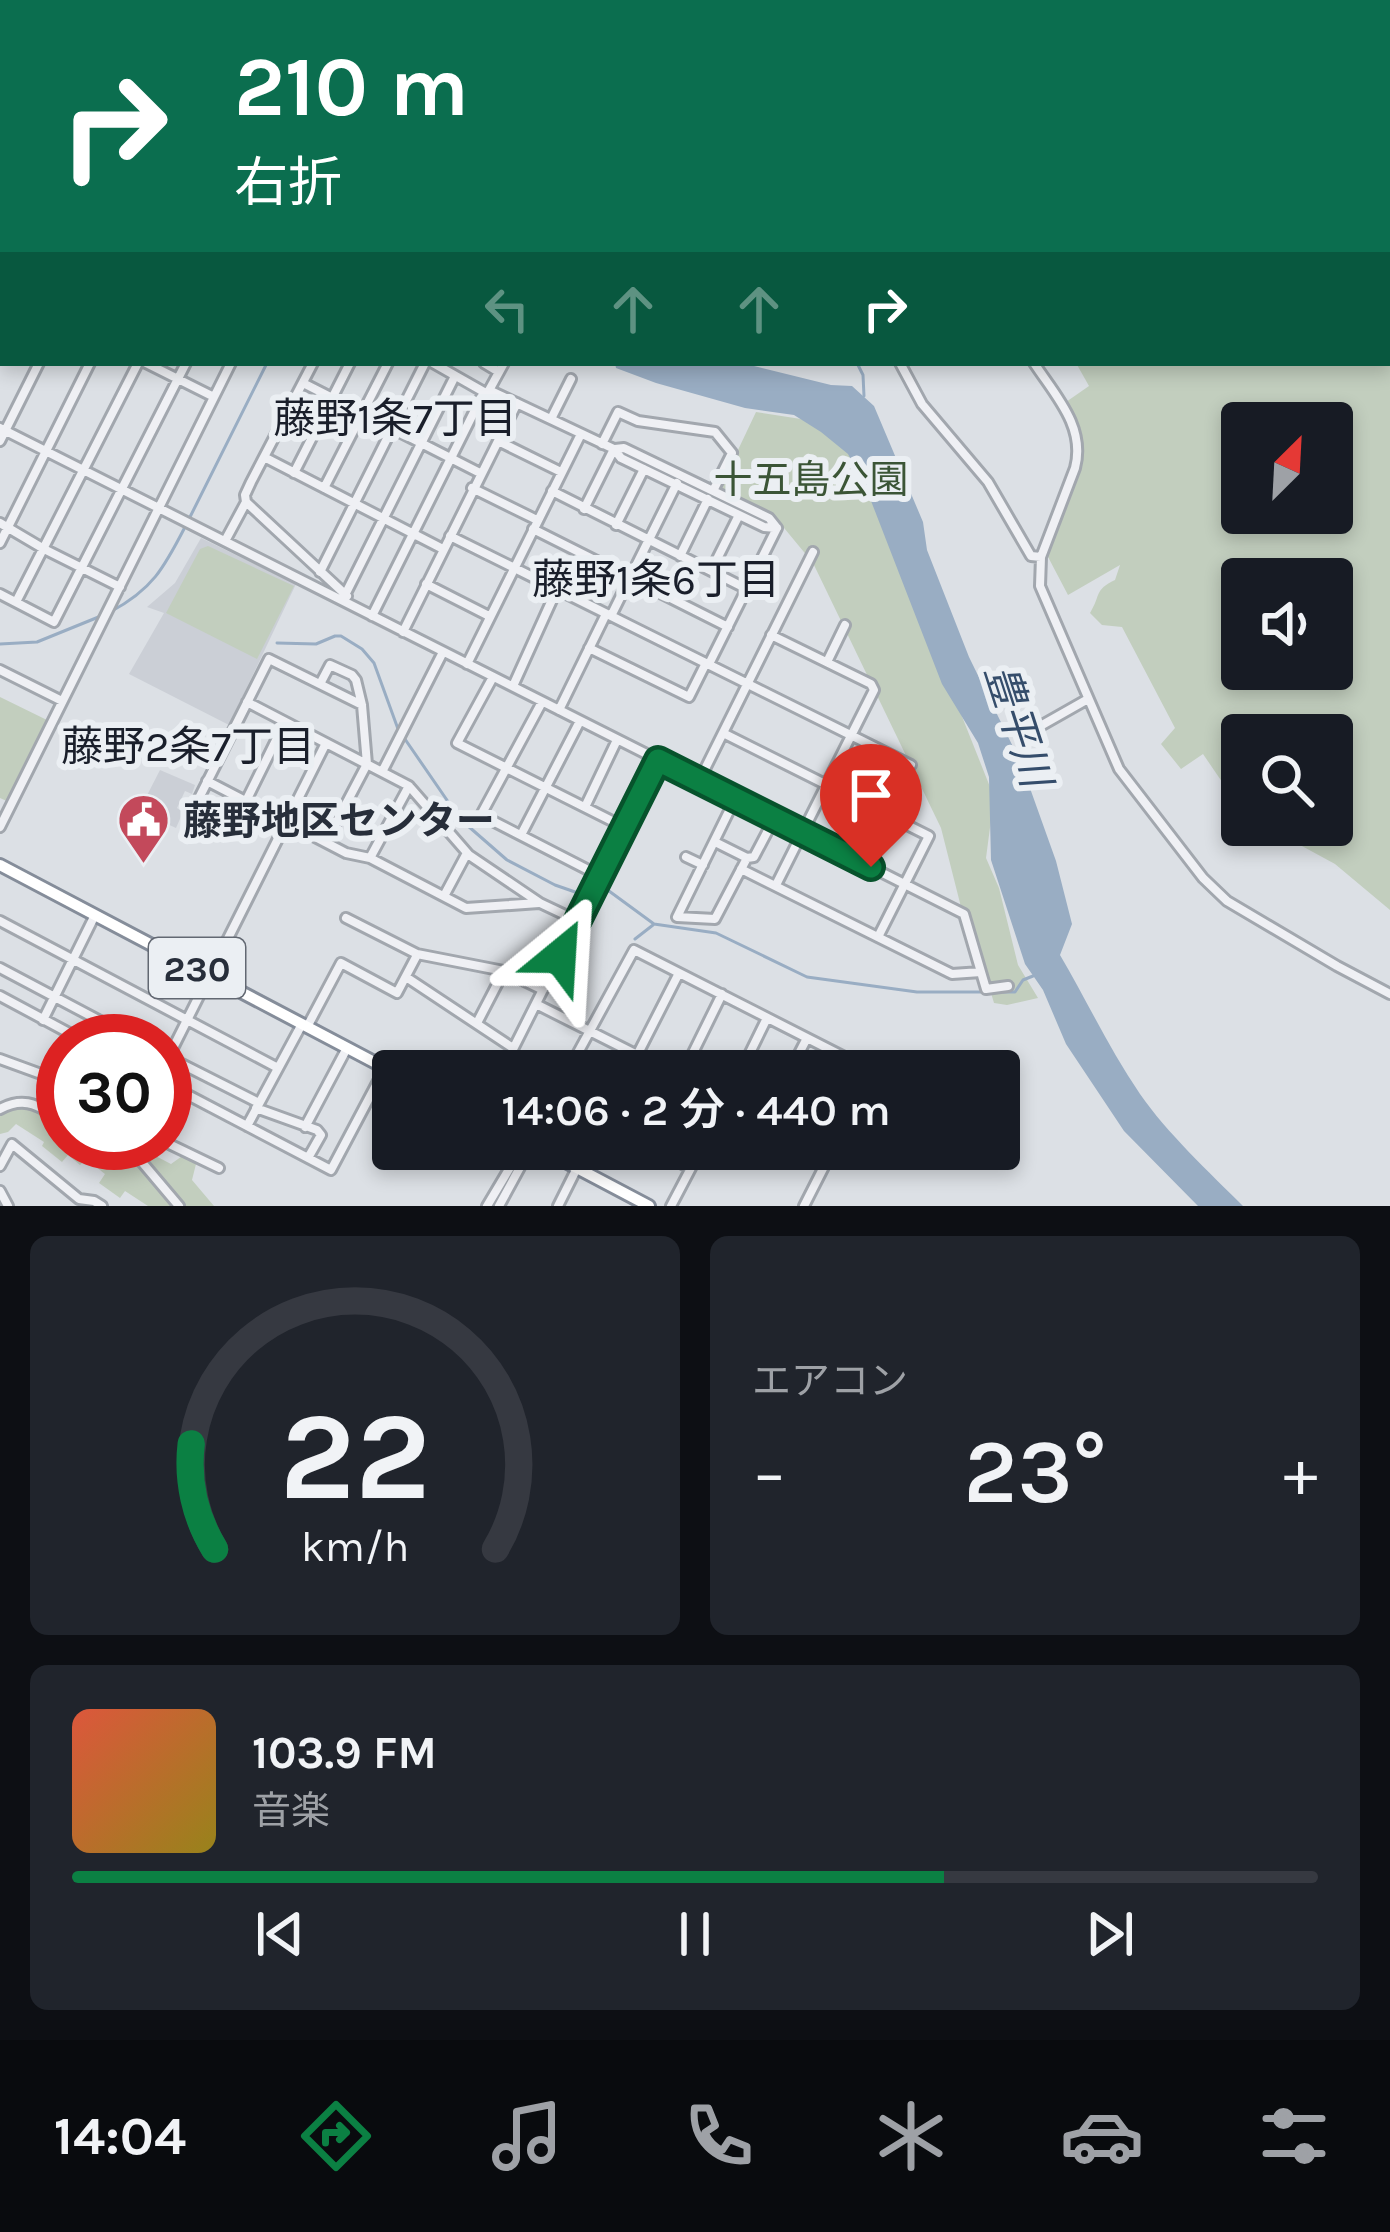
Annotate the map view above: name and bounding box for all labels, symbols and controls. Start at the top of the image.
text: 210 m [234,38,469,136]
icon: right [36,48,192,204]
text: 右折 [234,151,342,215]
icon: left [474,276,540,342]
icon: ahead [600,276,666,342]
icon: ahead [726,276,792,342]
icon: right [852,276,918,342]
district label: 藤野1条7丁目 [273,394,517,444]
north arrow [1221,402,1353,534]
map controls [1221,402,1353,846]
park label: 十五島公園 [713,457,909,503]
district label: 藤野1条6丁目 [532,555,780,605]
button: sound [1221,558,1353,690]
water label: 豊平川 [975,658,1063,797]
button: search [1221,714,1353,846]
district label: 藤野2条7丁目 [61,722,315,772]
pin [820,744,922,867]
icon: arrive [838,762,904,828]
public building icon: 藤野地区センター [116,792,172,866]
place label: 藤野地区センター [183,798,495,844]
position arrow [497,893,623,1019]
road number: 230 [149,938,245,998]
speed limit sign: 30 [36,1014,192,1170]
text: 14:06 · 2 分 · 440 m [501,1084,891,1136]
text: エアコン [752,1358,908,1404]
text: 22 [279,1384,431,1529]
text: 23° [964,1419,1106,1525]
text: − [752,1434,787,1512]
text: + [1283,1434,1318,1512]
text: km/h [301,1521,409,1571]
text: 103.9 FM [252,1727,437,1779]
text: 音楽 [252,1788,330,1834]
icon: previous [247,1901,313,1967]
icon: pause [662,1901,728,1967]
icon: next [1077,1901,1143,1967]
icon: directions [294,2094,378,2178]
icon: music [485,2094,569,2178]
icon: phone [677,2094,761,2178]
icon: climate [869,2094,953,2178]
icon: car [1060,2094,1144,2178]
icon: filters [1252,2094,1336,2178]
text: 14:04 [54,2104,186,2168]

